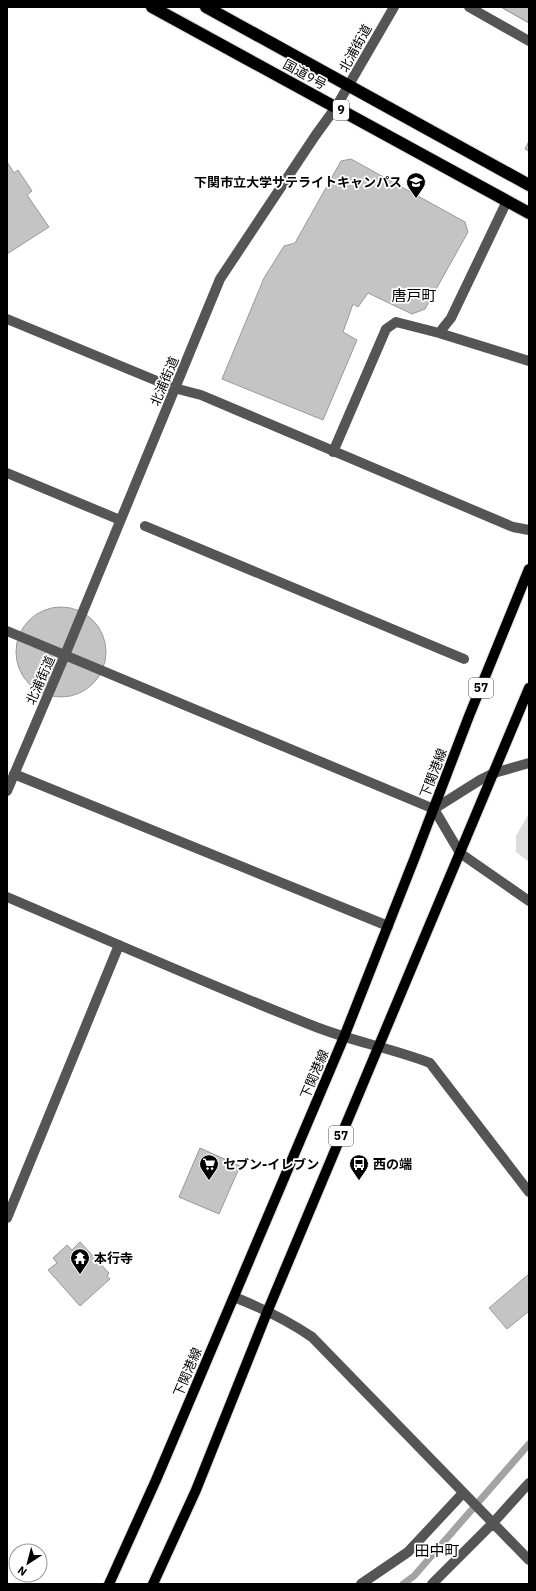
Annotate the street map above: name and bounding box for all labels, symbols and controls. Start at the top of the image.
street label: 北浦街道 [335,21,375,75]
street label: 国道9号 [280,56,329,93]
road number: 9 [333,100,349,120]
school or university icon: 下関市立大学サテライトキャンパス [405,171,427,199]
place label: 下関市立大学サテライトキャンパス [194,174,402,191]
district label: 唐戸町 [391,286,437,305]
street label: 北浦街道 [146,354,182,408]
street label: 北浦街道 [22,653,59,707]
road number: 57 [469,678,493,698]
street label: 下関港線 [416,746,451,801]
street label: 下関港線 [296,1047,332,1101]
road number: 57 [329,1126,353,1146]
supermarket icon: セブン-イレブン [198,1153,220,1181]
bus stop icon: 西の端 [348,1153,370,1181]
place label: セブン-イレブン [223,1156,319,1173]
place label: 西の端 [373,1156,412,1173]
temple icon: 本行寺 [69,1247,91,1275]
place label: 本行寺 [94,1250,133,1267]
street label: 下関港線 [169,1345,205,1399]
district label: 田中町 [414,1541,460,1560]
north arrow [8,1543,48,1583]
text: N [15,1563,29,1579]

